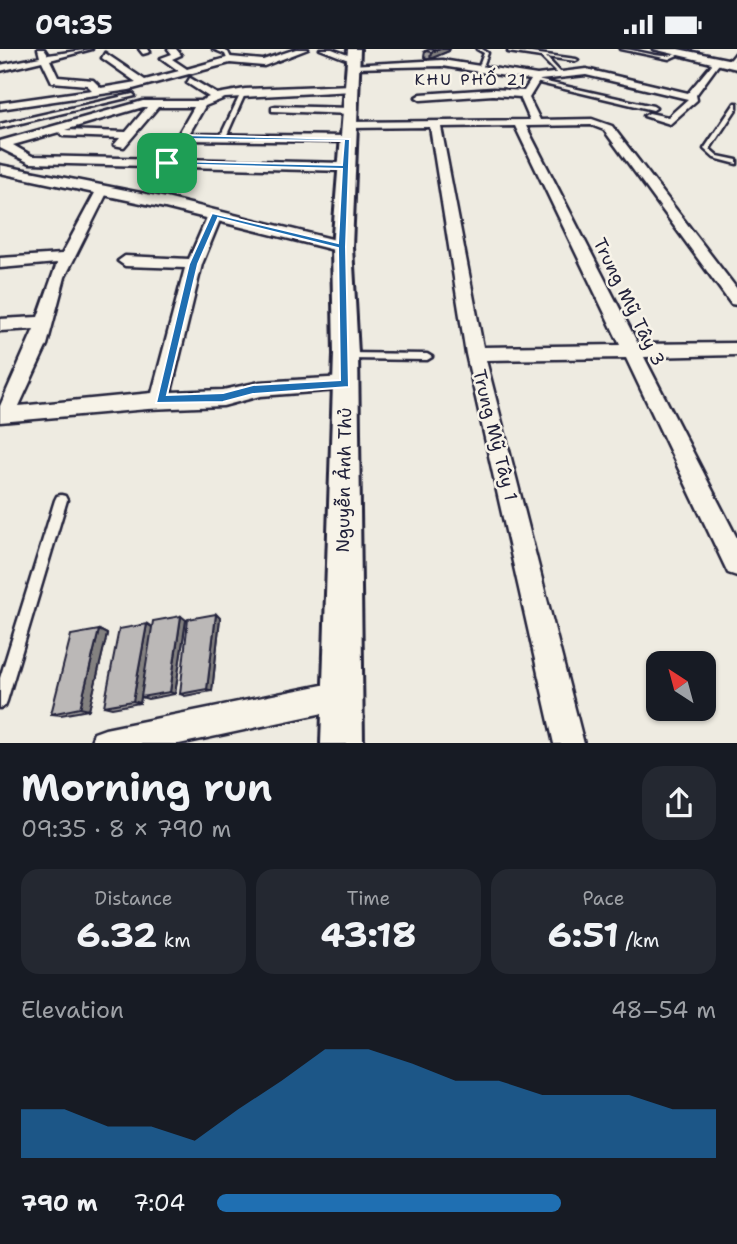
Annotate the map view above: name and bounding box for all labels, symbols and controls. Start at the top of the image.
text: 09:35 [35,7,113,42]
district label: KHU PHỐ 21 [415,67,527,90]
pin [137,133,197,193]
icon: arrive [148,144,186,182]
street label: Trung Mỹ Tây 3 [588,234,670,370]
street label: Trung Mỹ Tây 1 [467,367,523,503]
street label: Nguyễn Ảnh Thủ [331,407,357,553]
north arrow [646,651,716,721]
map controls [646,651,716,721]
text: Morning run [21,762,272,813]
button: share [642,766,716,840]
text: 09:35 · 8 × 790 m [21,814,231,844]
text: Distance [95,886,172,911]
text: Time [347,886,390,911]
text: Pace [583,886,624,911]
text: 6.32 [76,911,157,958]
text: 43:18 [321,911,416,958]
text: 6:51 [548,911,619,958]
text: km [157,928,191,953]
text: /km [619,928,659,953]
text: Elevation [21,995,124,1025]
text: 48–54 m [611,995,716,1025]
text: 790 m [21,1188,98,1218]
text: 7:04 [133,1188,185,1218]

